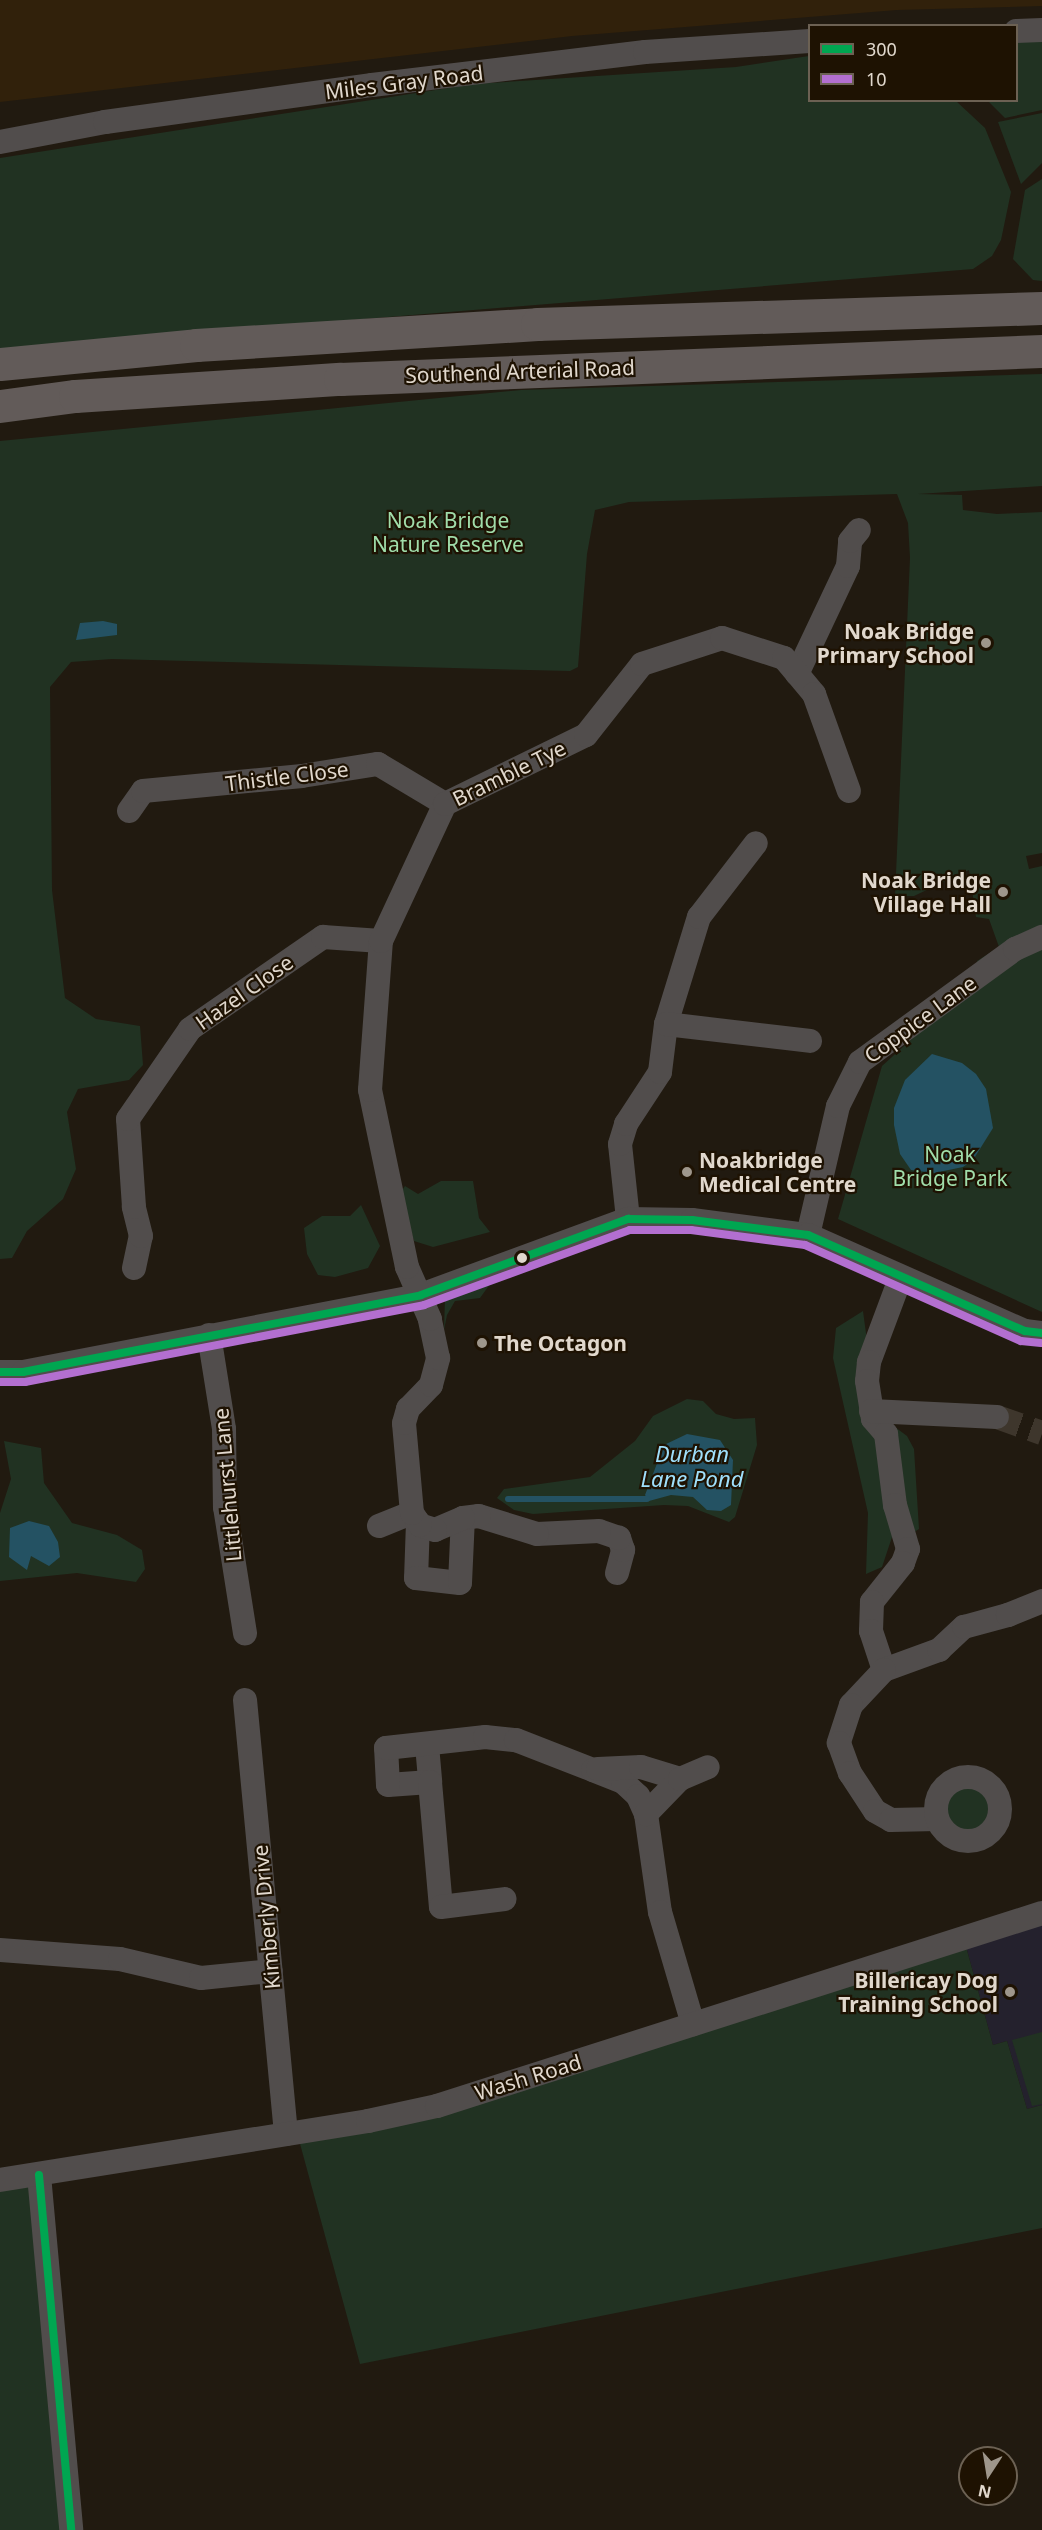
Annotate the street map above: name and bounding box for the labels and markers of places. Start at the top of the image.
place label: Noak Bridge Primary School [817,618,974,668]
marker: Noak Bridge Primary School [979,636,993,650]
place label: Noak Bridge Village Hall [861,867,991,917]
marker: Noak Bridge Village Hall [996,885,1010,899]
place label: Noakbridge Medical Centre [699,1147,856,1197]
marker: Noakbridge Medical Centre [680,1165,694,1179]
unlabelled marker [516,1252,528,1264]
place label: The Octagon [494,1330,627,1356]
marker: The Octagon [475,1336,489,1350]
place label: Billericay Dog Training School [838,1967,998,2017]
marker: Billericay Dog Training School [1003,1985,1017,1999]

